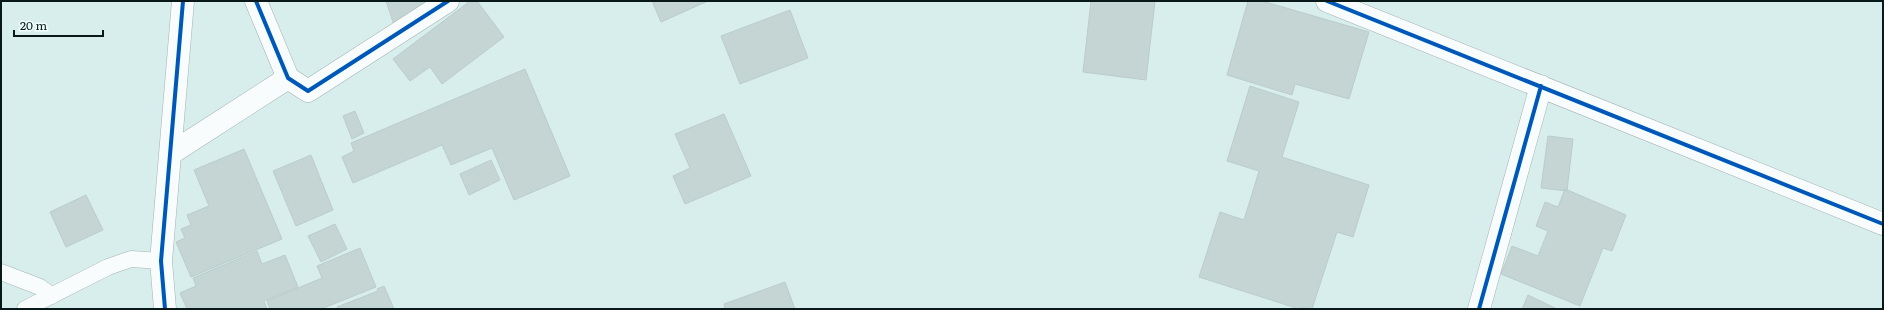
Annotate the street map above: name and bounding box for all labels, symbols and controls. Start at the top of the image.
scale bar [14,12,103,38]
text: 20 m [20,16,47,34]

